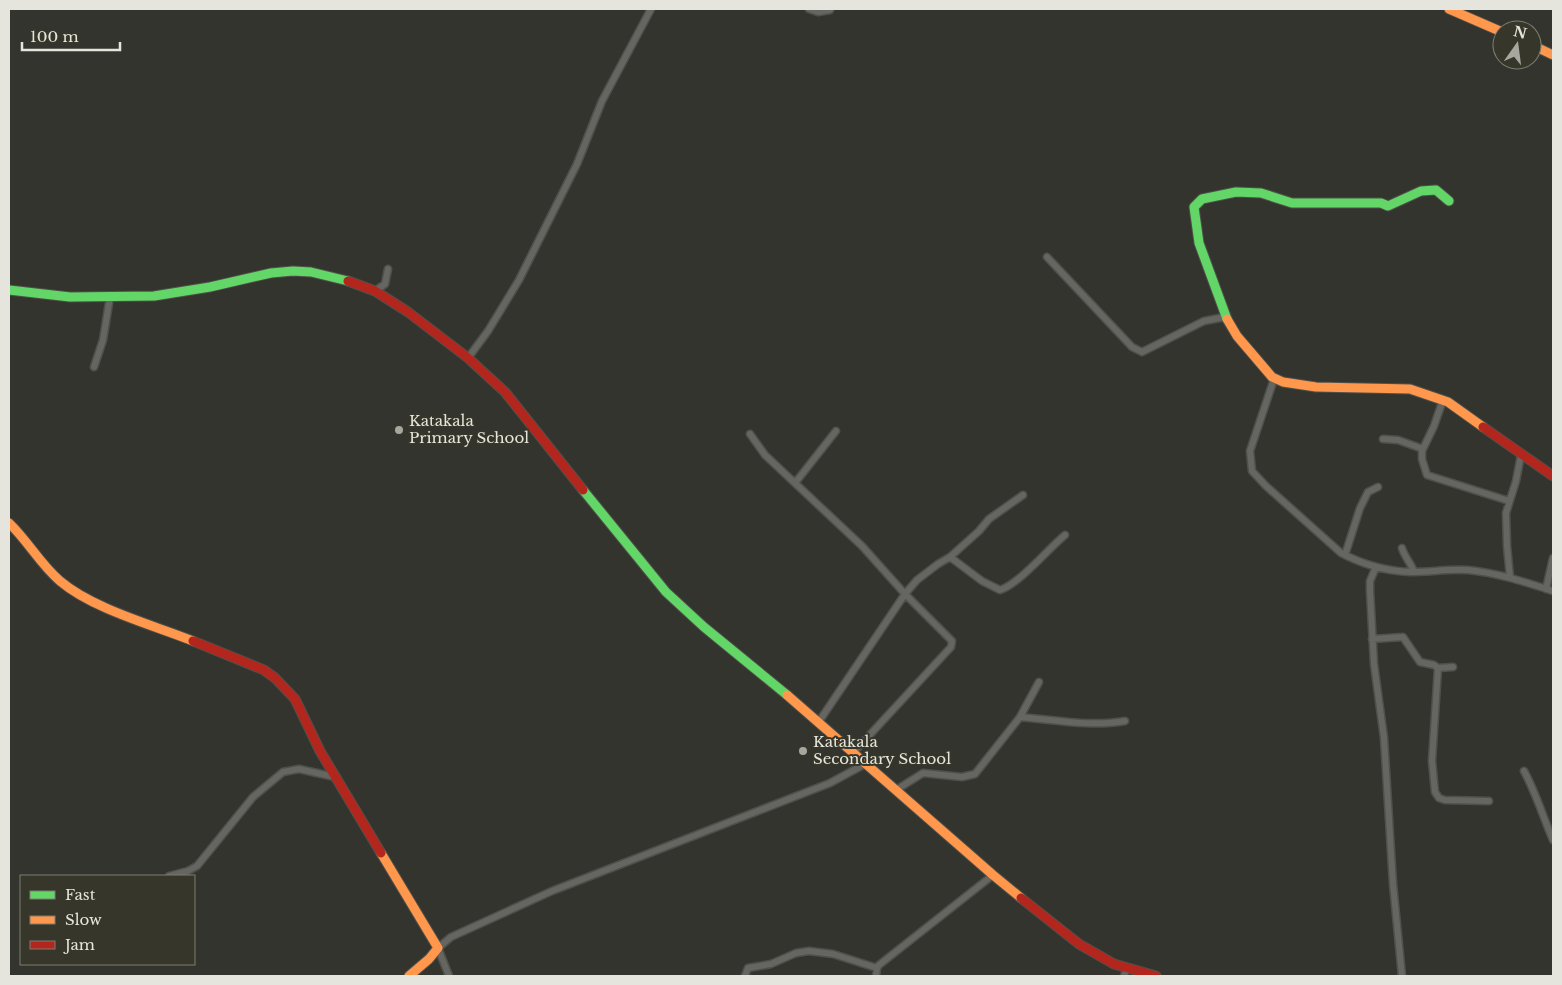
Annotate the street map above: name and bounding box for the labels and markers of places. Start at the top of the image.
place label: Katakala Primary School [409,411,529,447]
marker: Katakala Primary School [393,424,405,436]
place label: Katakala Secondary School [813,732,951,768]
marker: Katakala Secondary School [797,745,809,757]

